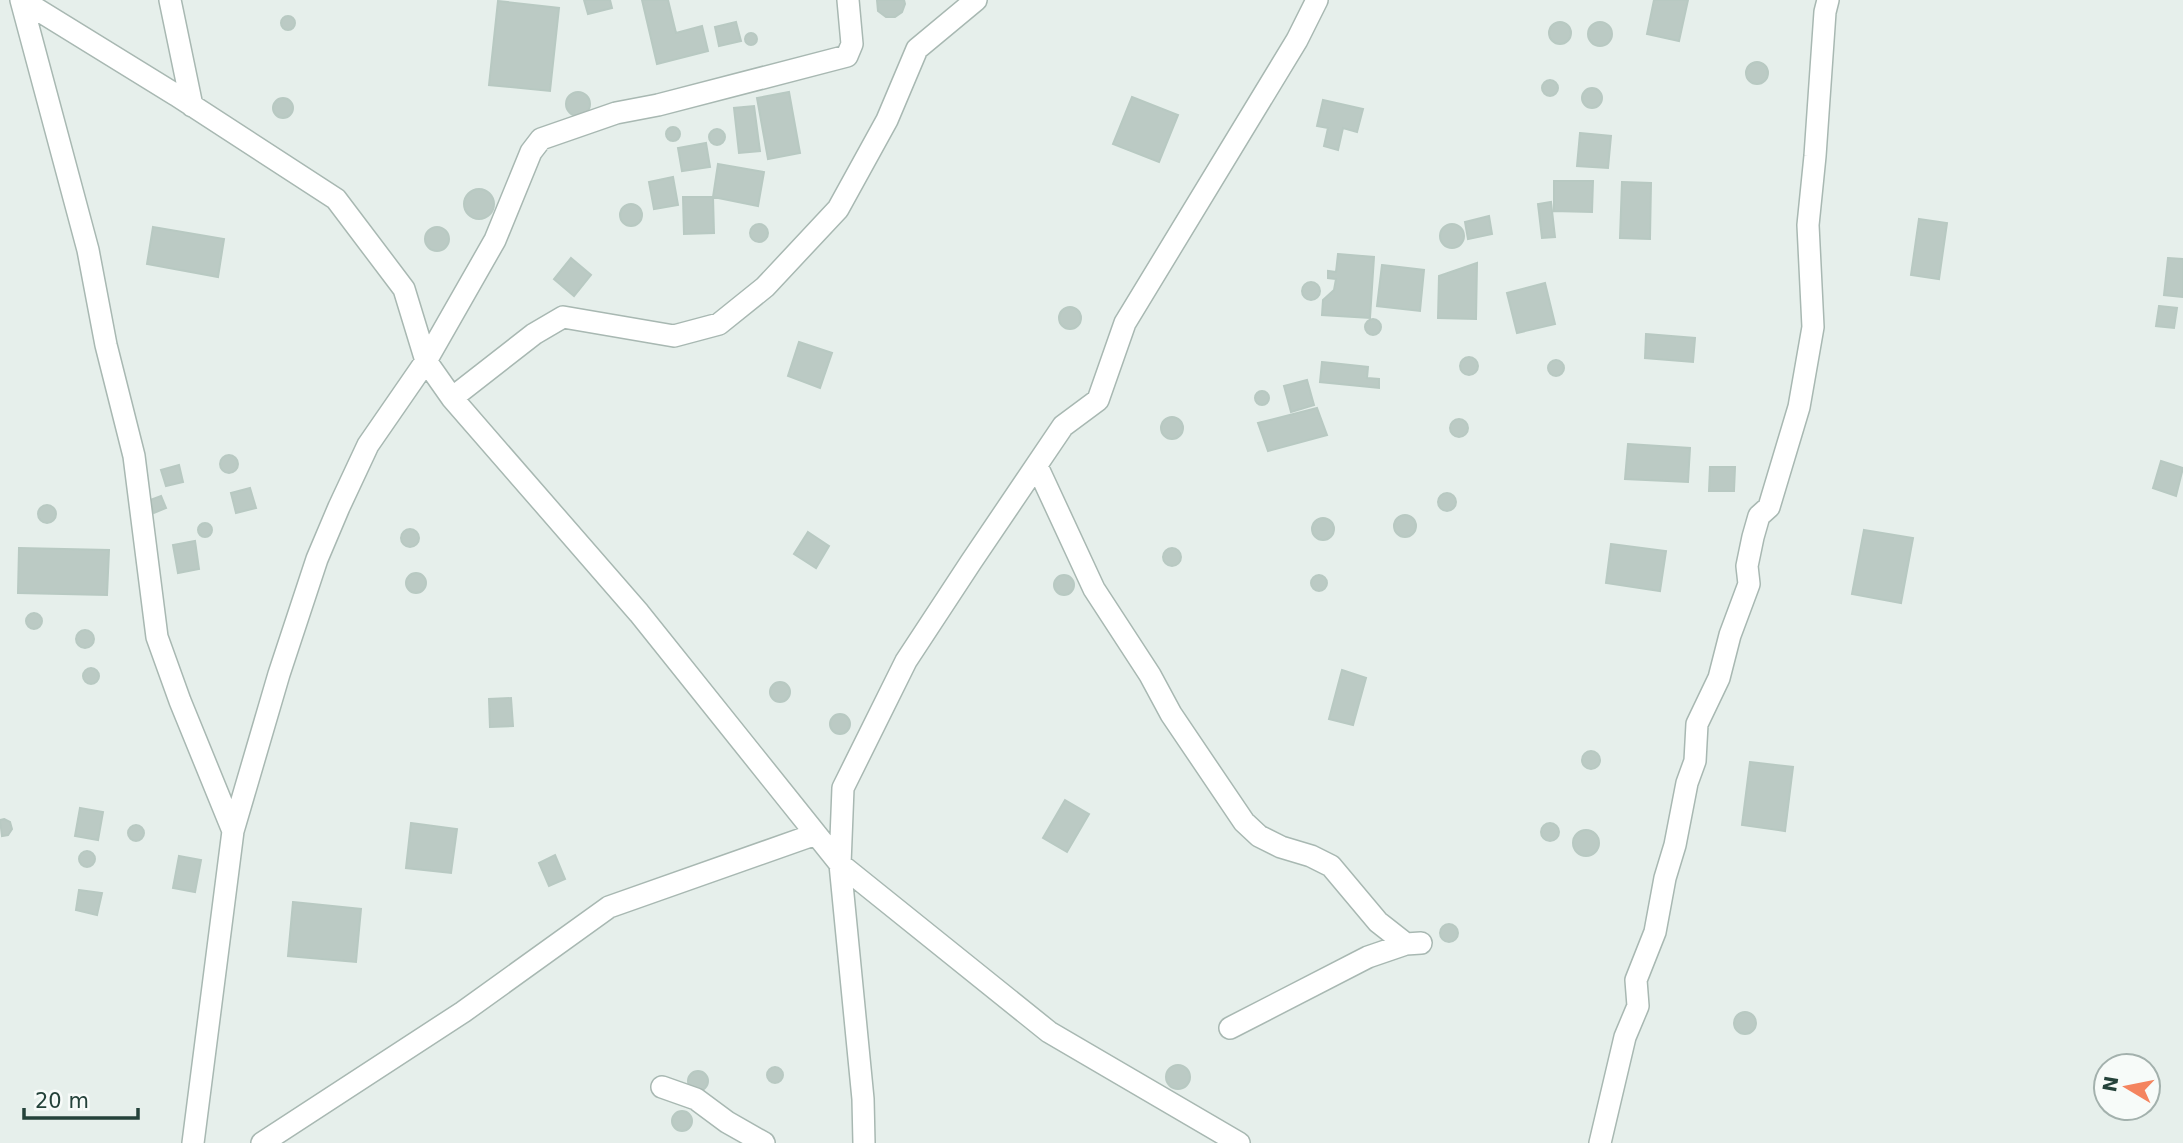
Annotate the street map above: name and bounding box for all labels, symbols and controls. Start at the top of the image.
north arrow [2092,1052,2162,1122]
text: N [2098,1074,2122,1094]
scale bar [24,1076,138,1120]
text: 20 m [35,1089,89,1113]

